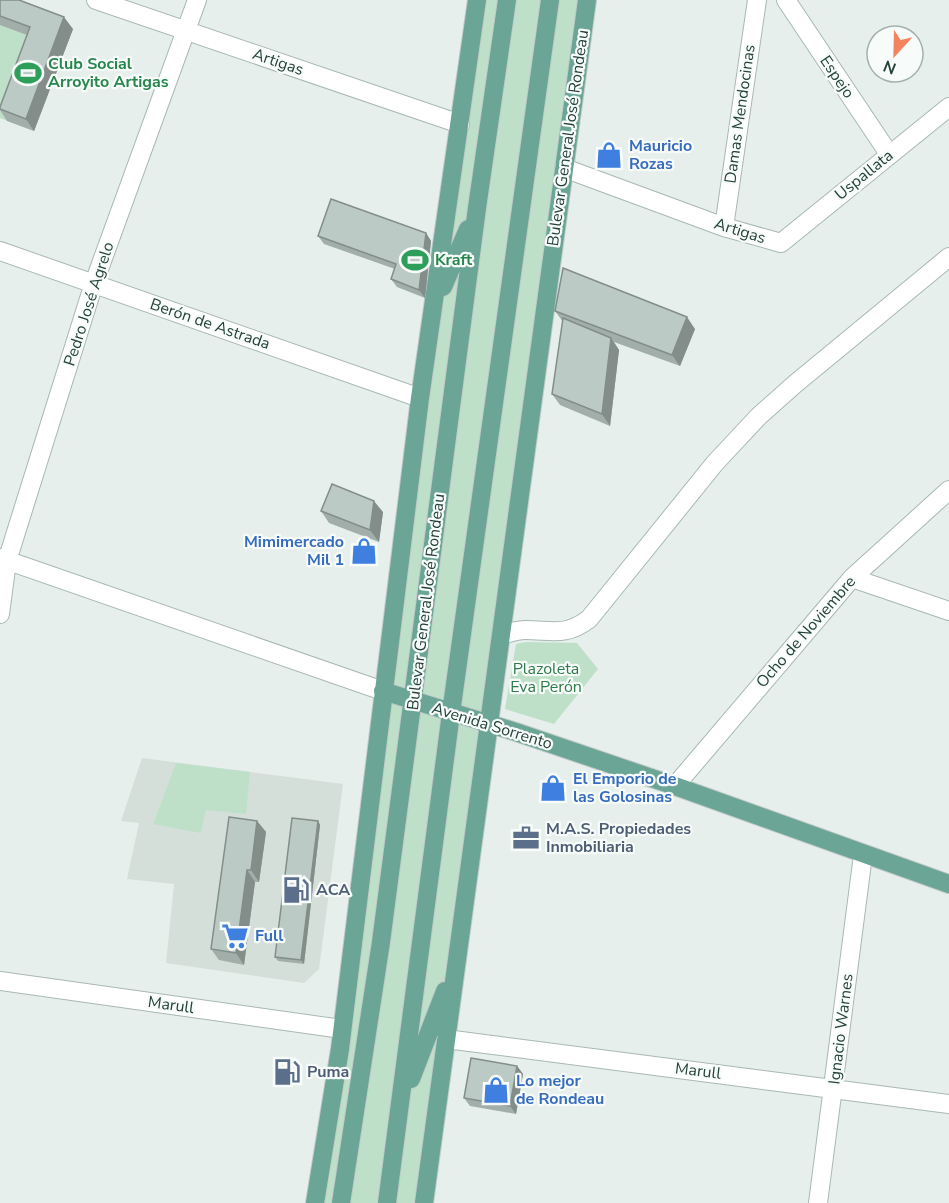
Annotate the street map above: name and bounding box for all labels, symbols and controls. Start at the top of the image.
north arrow [865,24,925,84]
street label: Bulevar General José Rondeau [542,28,594,248]
street label: Artigas [250,43,306,81]
street label: Damas Mendocinas [719,43,761,185]
street label: Espejo [815,51,859,103]
place label: Club Social Arroyito Artigas [48,53,169,93]
text: N [880,55,899,79]
sports icon: Club Social Arroyito Artigas [13,58,43,88]
place label: Mauricio Rozas [629,135,692,175]
shop icon: Mauricio Rozas [594,140,624,170]
street label: Uspallata [830,145,898,205]
street label: Artigas [712,213,768,249]
street label: Pedro José Agrelo [59,239,119,369]
sports icon: Kraft [400,245,430,275]
place label: Kraft [435,249,473,271]
street label: Berón de Astrada [147,293,273,355]
street label: Bulevar General José Rondeau [402,492,450,712]
place label: Mimimercado Mil 1 [244,531,344,571]
shop icon: Mimimercado Mil 1 [349,536,379,566]
street label: Ocho de Noviembre [751,571,861,693]
park label: Plazoleta Eva Perón [510,658,582,698]
street label: Avenida Sorrento [429,697,555,755]
place label: El Emporio de las Golosinas [573,768,677,808]
shop icon: El Emporio de las Golosinas [538,773,568,803]
place label: M.A.S. Propiedades Inmobiliaria [546,818,691,858]
office icon: M.A.S. Propiedades Inmobiliaria [511,823,541,853]
fuel station icon: ACA [281,875,311,905]
place label: ACA [316,879,350,901]
supermarket icon: Full [220,921,250,951]
place label: Full [255,925,283,947]
street label: Ignacio Warnes [823,972,859,1086]
street label: Marull [147,991,196,1019]
fuel station icon: Puma [272,1057,302,1087]
street label: Marull [674,1057,723,1085]
place label: Puma [307,1061,349,1083]
place label: Lo mejor de Rondeau [516,1070,604,1110]
shop icon: Lo mejor de Rondeau [481,1075,511,1105]

